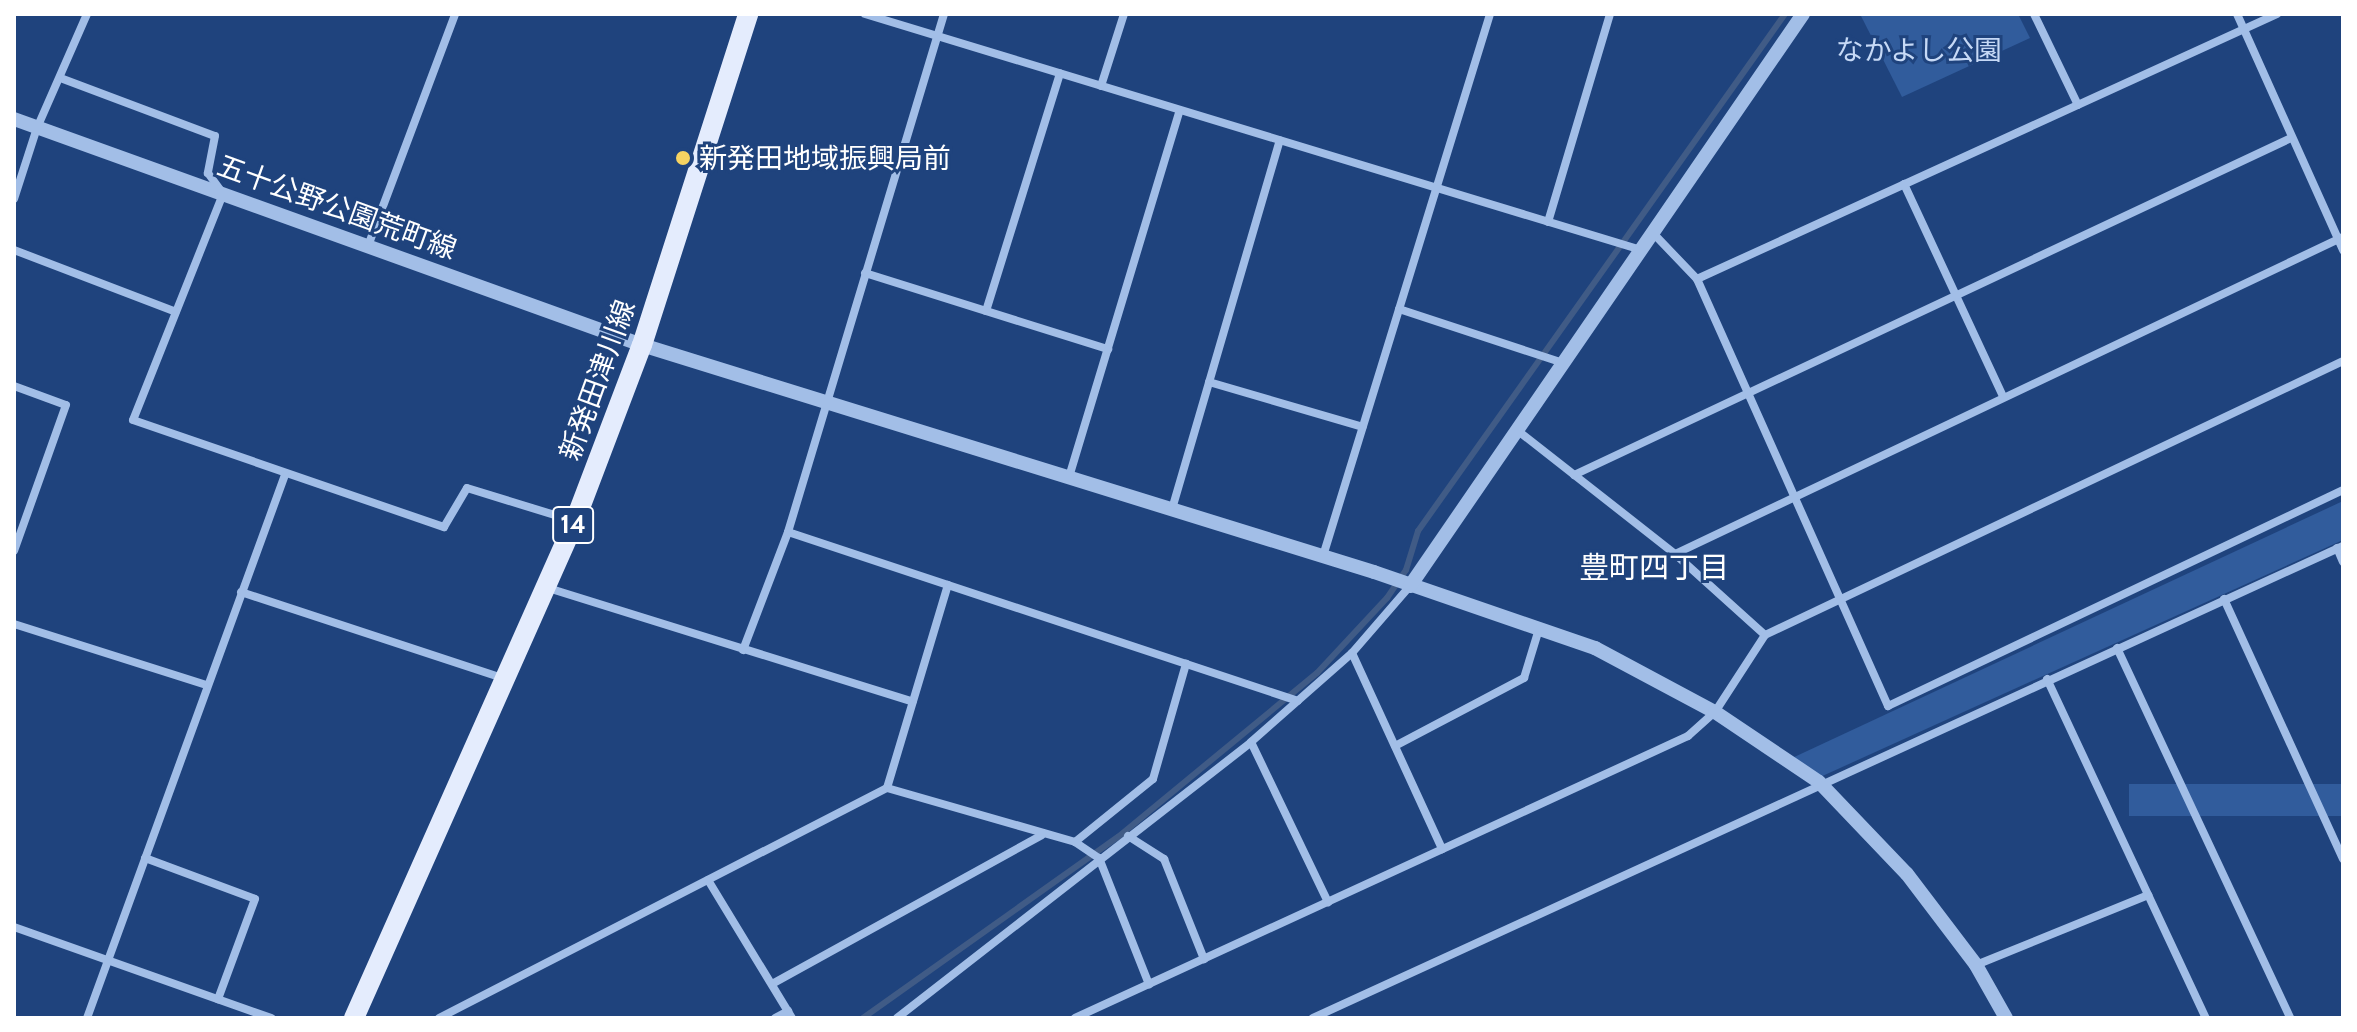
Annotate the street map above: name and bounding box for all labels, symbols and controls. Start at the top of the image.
park label: なかよし公園 [1835,33,2003,67]
place label: 新発田地域振興局前 [699,141,951,175]
street label: 五十公野公園荒町線 [213,148,461,266]
marker: 新発田地域振興局前 [674,149,692,167]
street label: 新発田津川線 [552,295,642,465]
road number: 14 [551,503,595,547]
district label: 豊町四丁目 [1579,550,1729,586]

